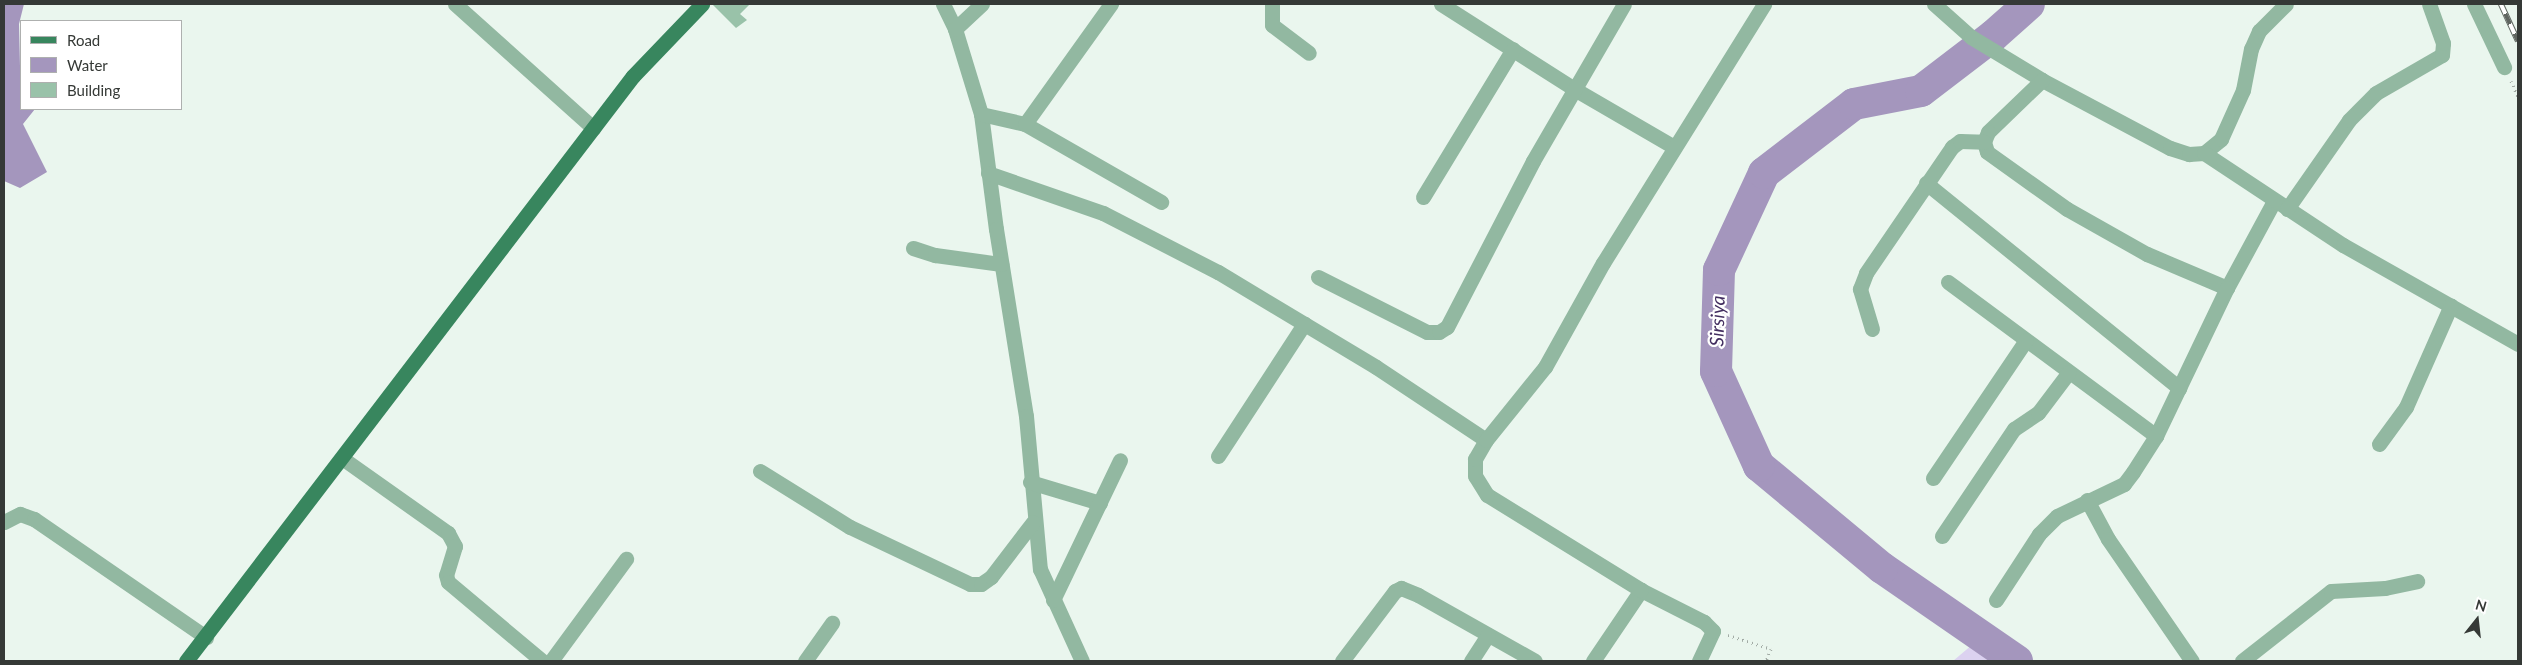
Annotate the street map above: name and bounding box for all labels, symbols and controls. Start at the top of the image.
legend [20,20,182,110]
text: Road [67,31,100,49]
text: Water [67,56,108,74]
text: Building [67,81,120,99]
water label: Sirsiya [1705,295,1729,347]
north arrow [2452,595,2502,645]
text: N [2474,595,2489,615]

